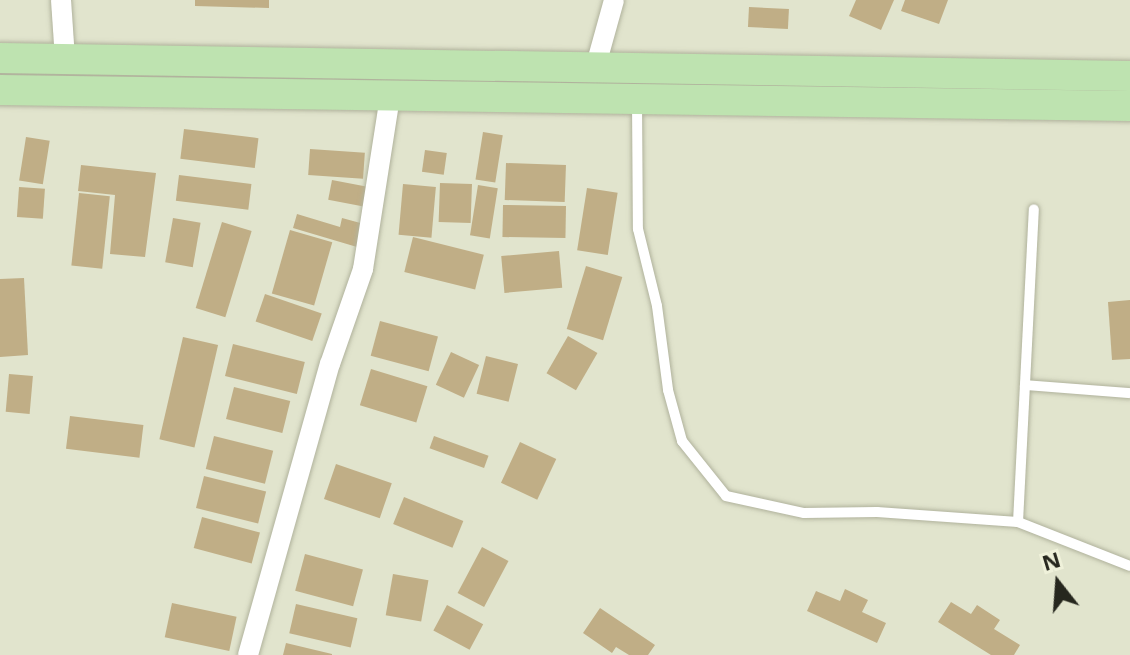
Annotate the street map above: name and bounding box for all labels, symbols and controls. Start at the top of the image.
north arrow [1018,543,1098,623]
text: N [1038,543,1064,577]

